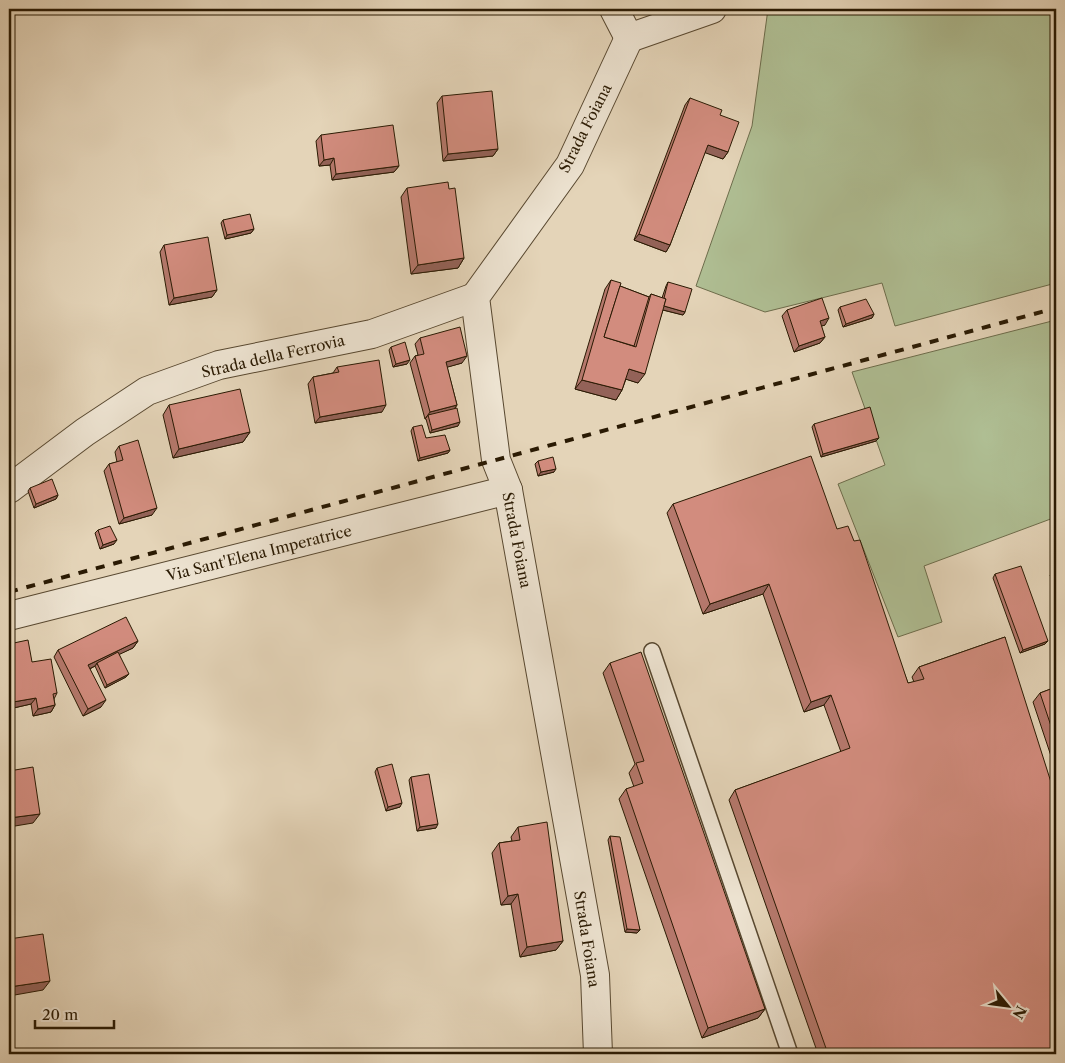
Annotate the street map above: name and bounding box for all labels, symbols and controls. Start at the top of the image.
street label: Strada Foiana [554,80,616,176]
street label: Strada della Ferrovia [199,330,347,382]
street label: Strada Foiana [498,490,536,590]
street label: Via Sant'Elena Imperatrice [164,521,354,585]
street label: Strada Foiana [570,889,604,989]
north arrow [982,980,1032,1030]
scale bar [35,998,114,1030]
text: N [1009,1003,1030,1022]
text: 20 m [42,1005,78,1024]

